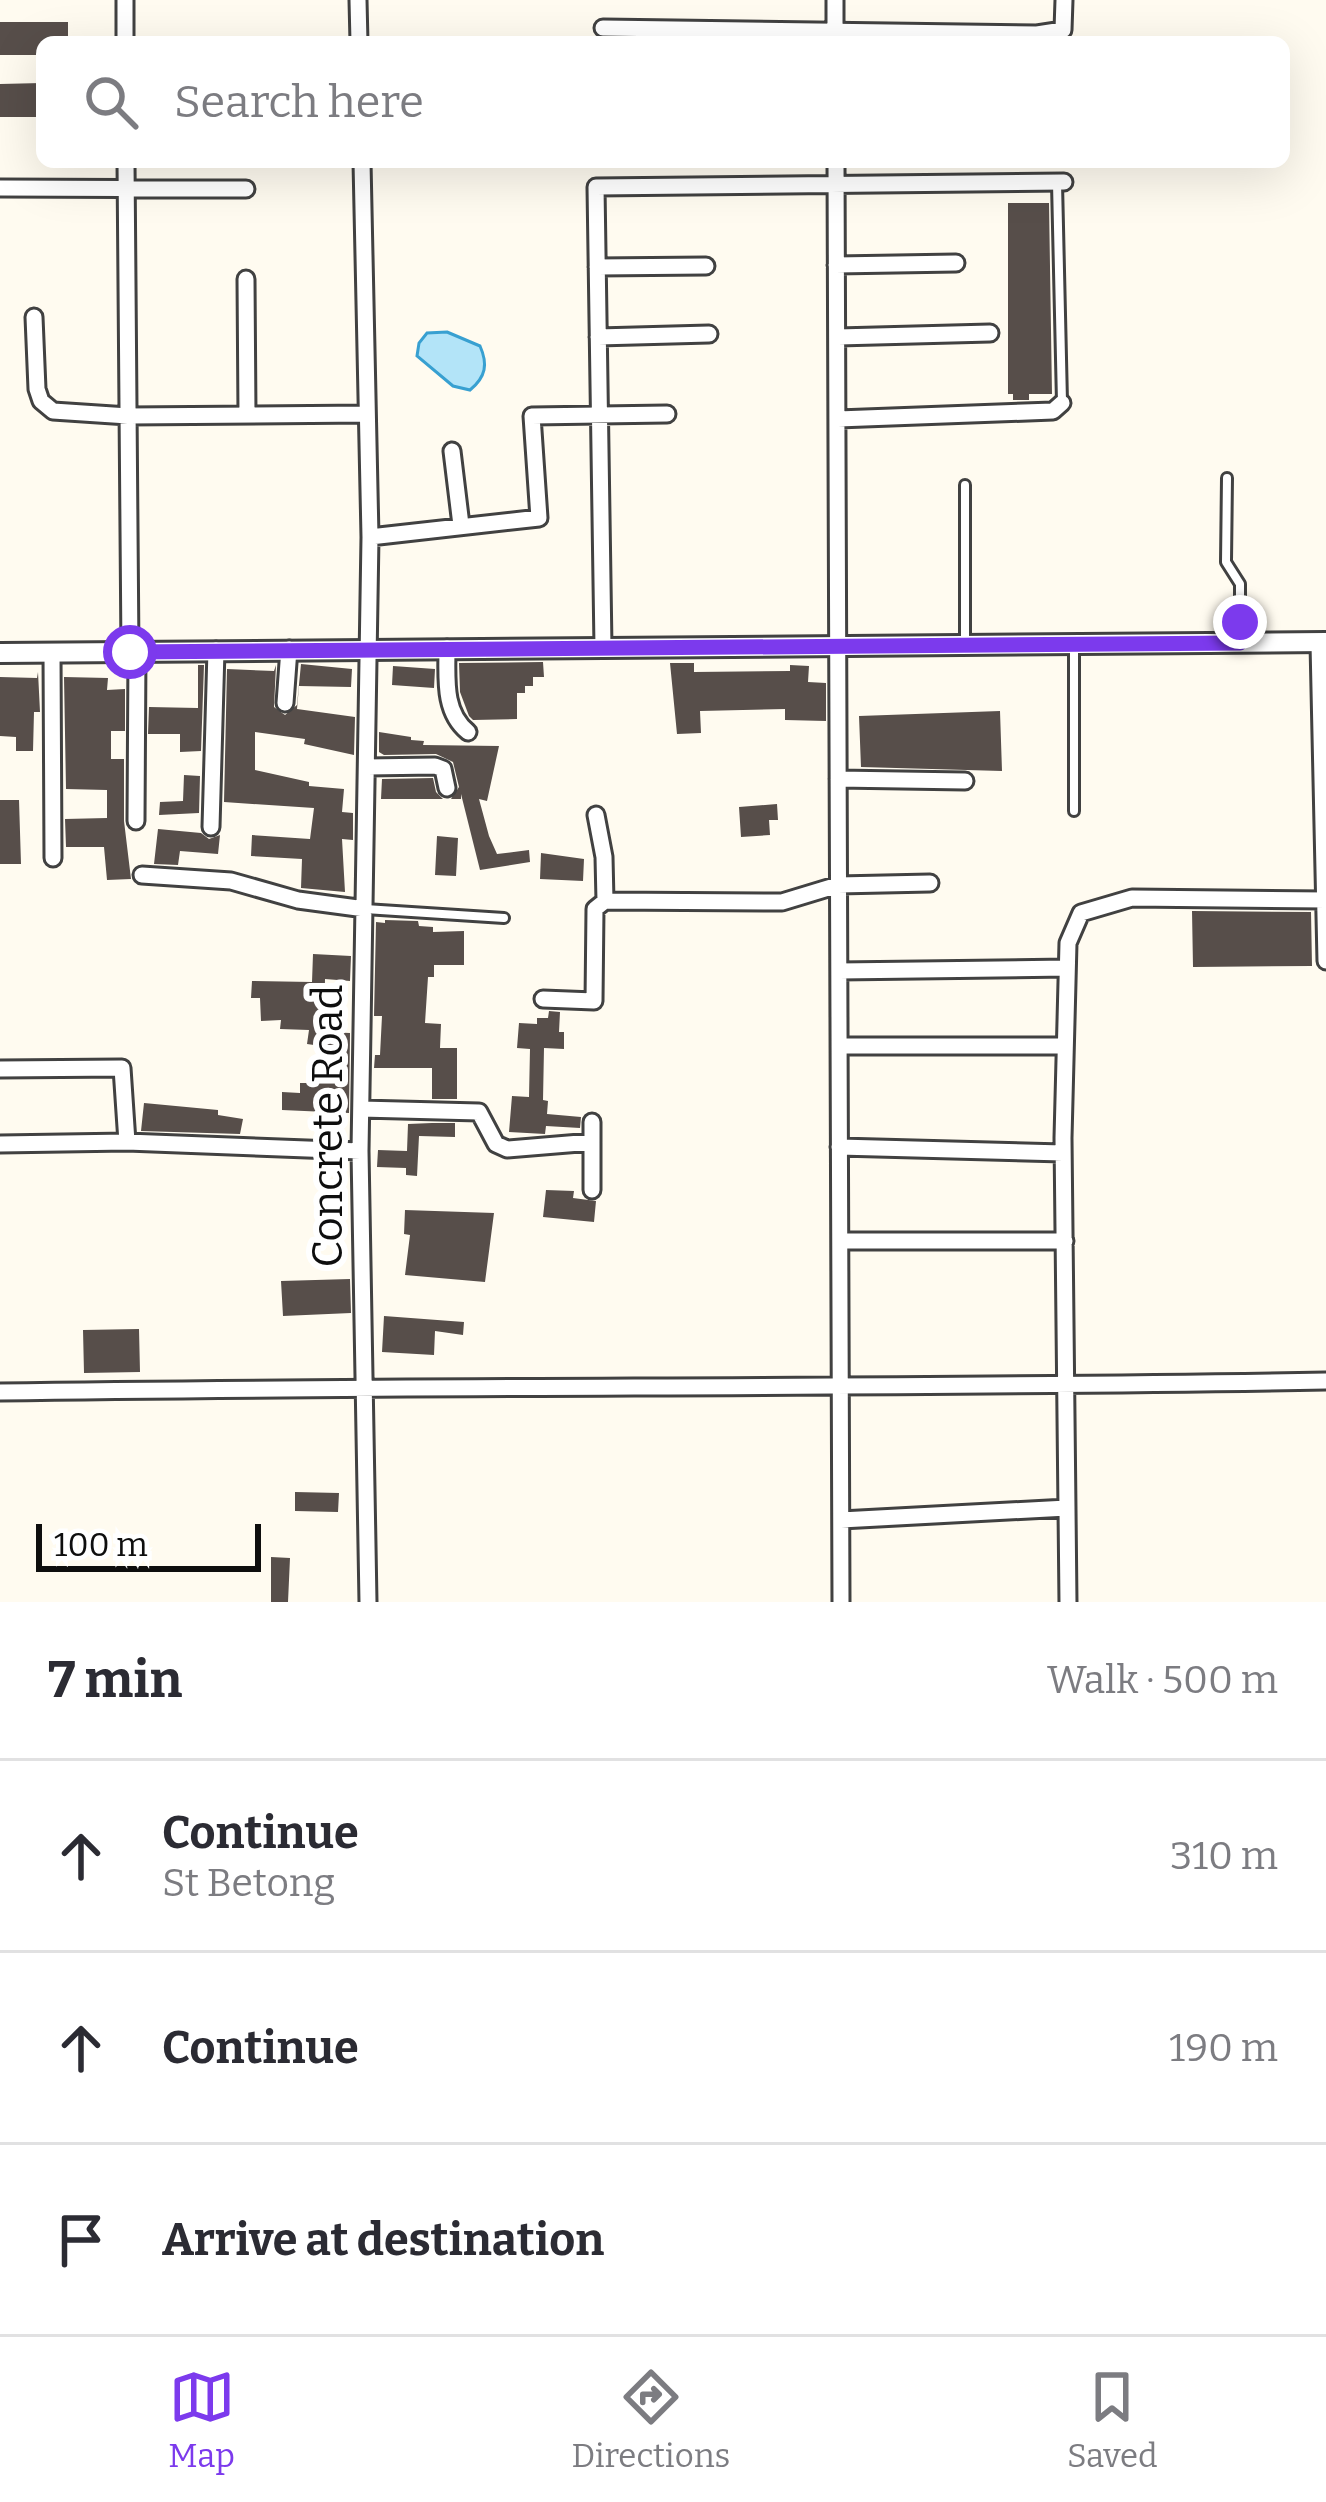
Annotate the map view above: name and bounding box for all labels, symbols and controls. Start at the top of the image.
search box [36,36,1290,168]
icon: search [78,69,144,135]
text: Search here [174,75,424,129]
route end [1213,595,1267,649]
route start [103,625,157,679]
street label: Concrete Road [303,985,353,1268]
scale bar [36,1518,261,1571]
text: 100 m [54,1525,148,1565]
text: 7 min [48,1649,182,1711]
text: Walk · 500 m [1047,1657,1278,1703]
text: Continue [162,1806,359,1860]
icon: ahead [48,1823,114,1889]
text: 310 m [1170,1833,1278,1879]
text: St Betong [162,1860,335,1906]
icon: ahead [48,2015,114,2081]
text: Continue [162,2021,359,2075]
text: 190 m [1169,2025,1278,2071]
icon: arrive [48,2207,114,2273]
text: Arrive at destination [162,2213,604,2267]
tab: Map [168,2364,235,2476]
tab: Directions [572,2364,730,2476]
tab: Saved [1067,2364,1158,2476]

